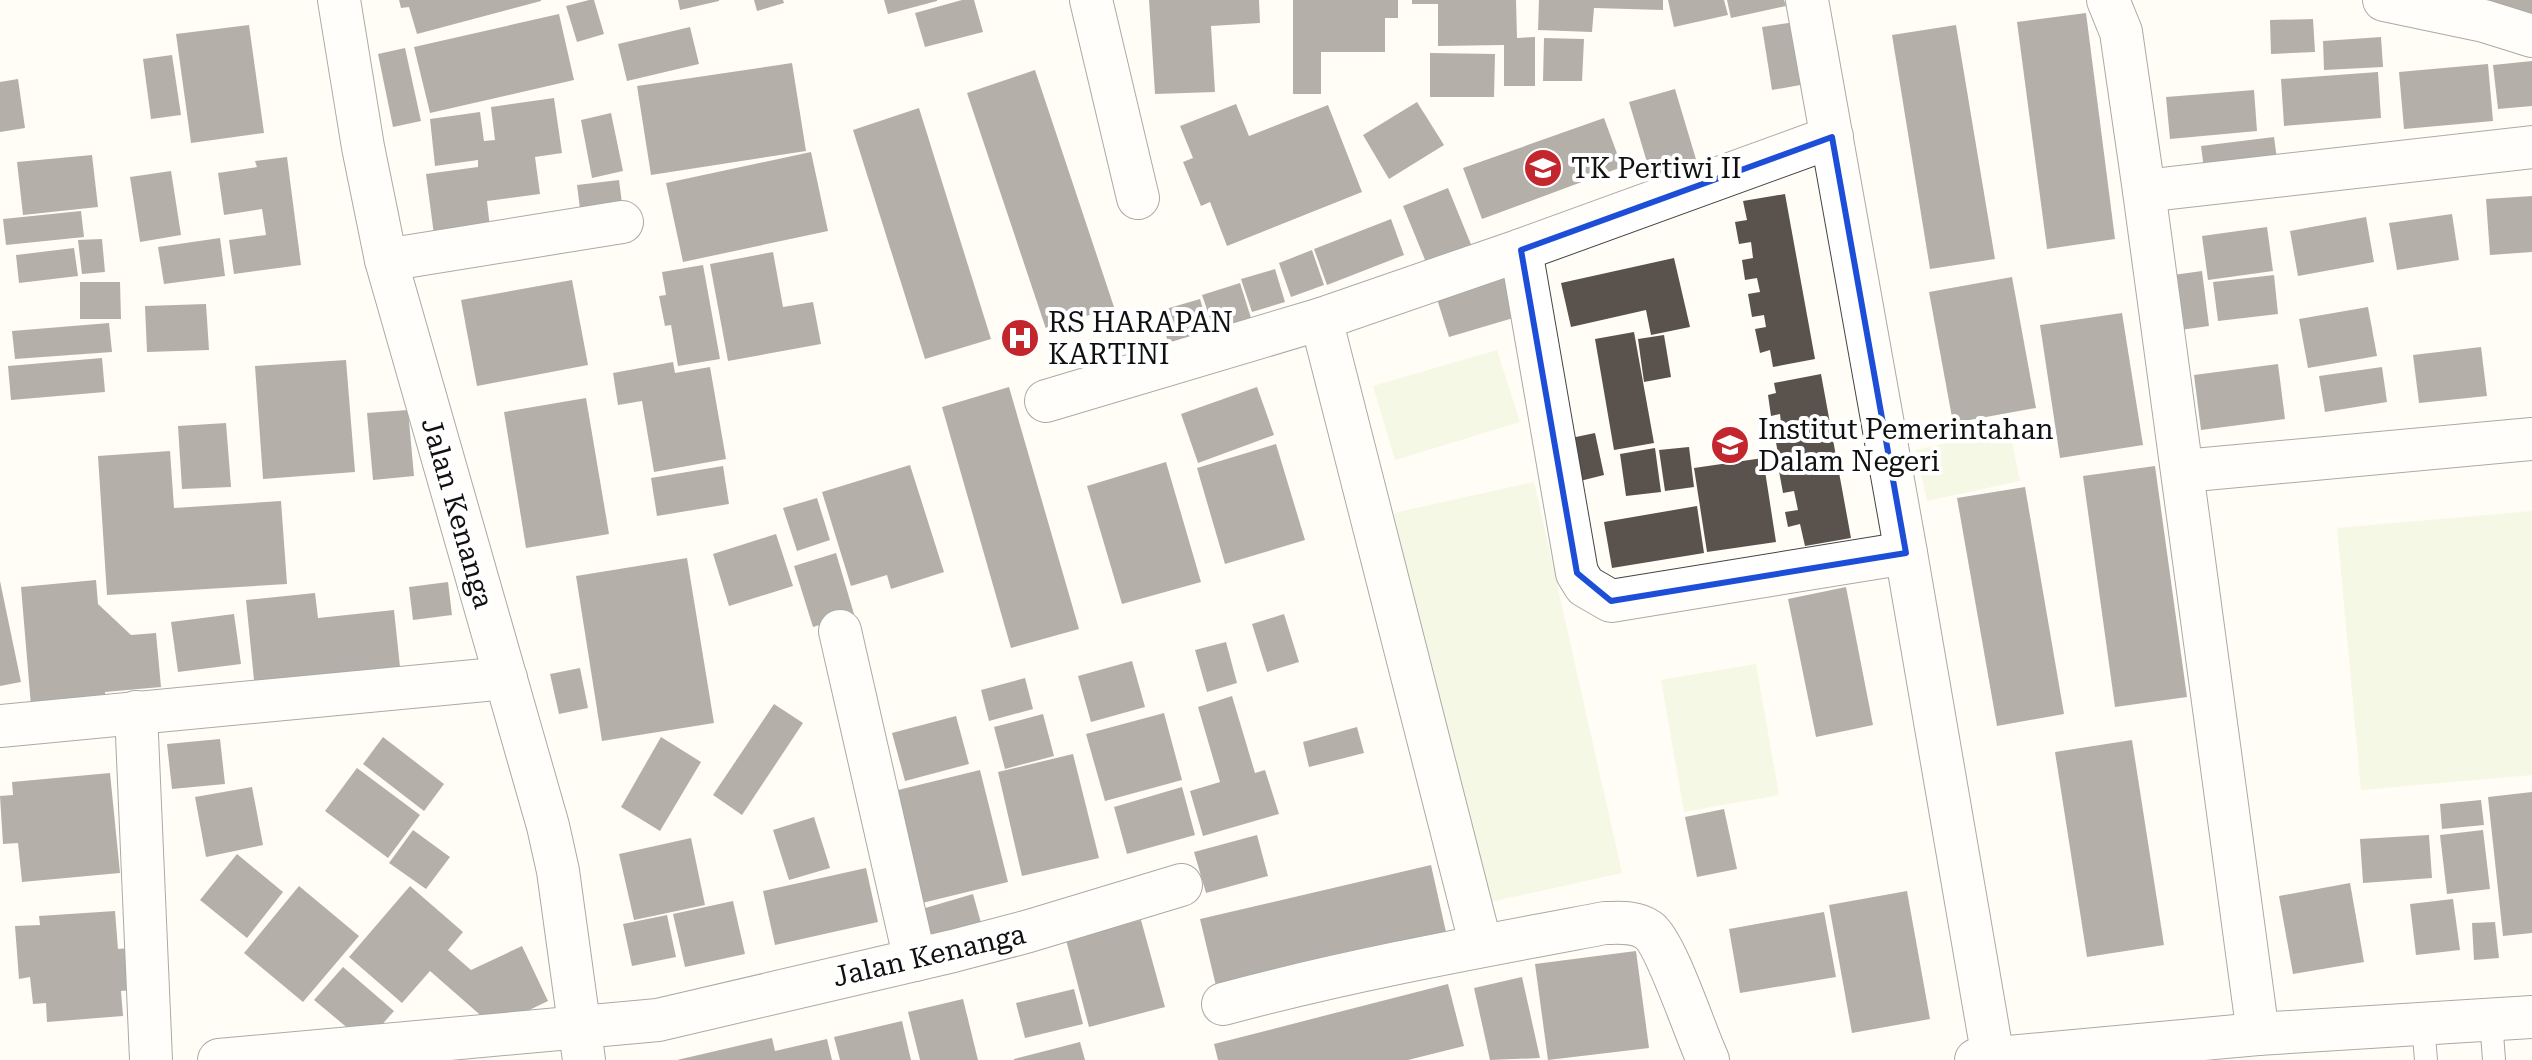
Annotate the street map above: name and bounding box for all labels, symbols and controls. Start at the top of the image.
school or university icon: TK Pertiwi II [1522,147,1564,189]
place label: TK Pertiwi II [1571,152,1741,185]
place label: RS HARAPAN KARTINI [1048,306,1233,371]
hospital icon: RS HARAPAN KARTINI [999,317,1041,359]
place label: Institut Pemerintahan Dalam Negeri [1758,413,2054,478]
street label: Jalan Kenanga [415,414,500,612]
school or university icon: Institut Pemerintahan Dalam Negeri [1709,424,1751,466]
street label: Jalan Kenanga [830,917,1029,994]

